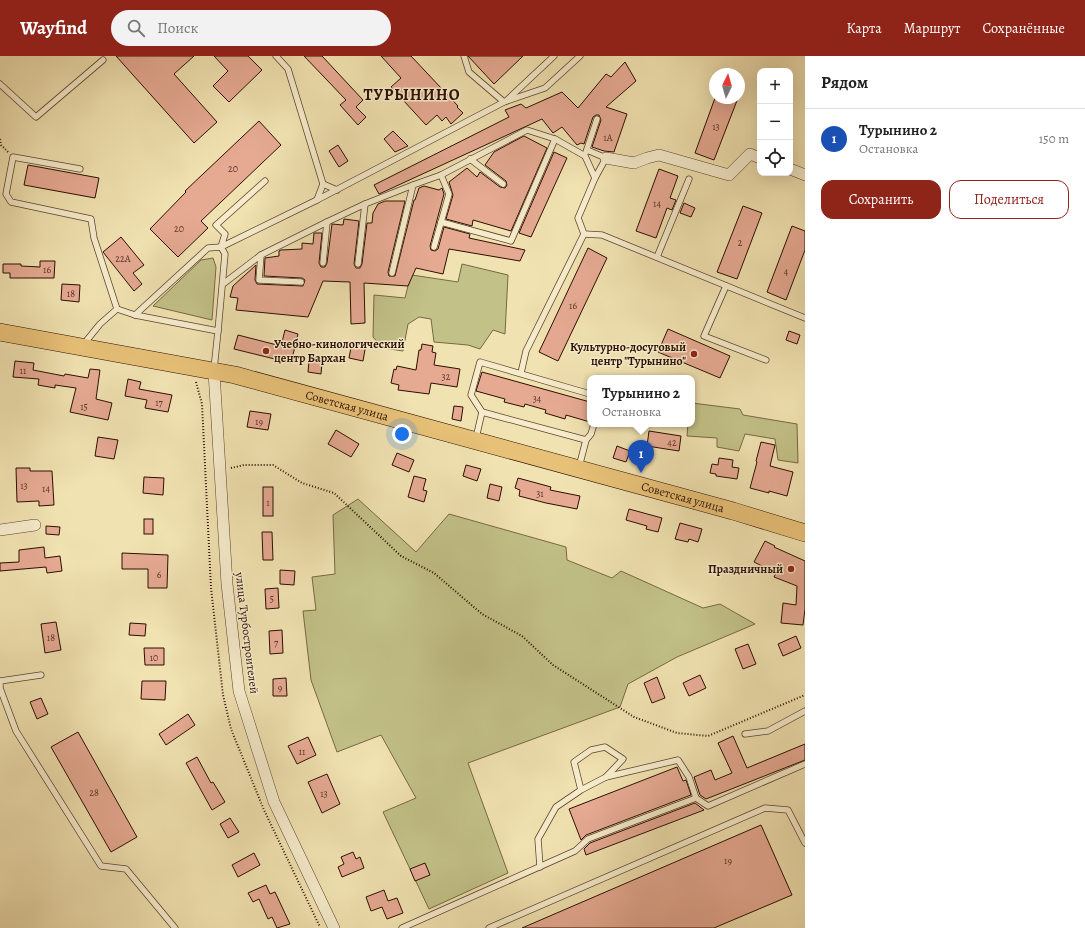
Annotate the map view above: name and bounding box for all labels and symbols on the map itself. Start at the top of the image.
north arrow [709,68,745,104]
district label: ТУРЫНИНО [364,84,460,106]
house number: 13 [712,120,720,133]
house number: 1А [603,131,613,144]
house number: 20 [228,162,238,175]
house number: 14 [653,197,661,210]
house number: 20 [174,222,184,235]
house number: 2 [738,236,743,249]
house number: 22А [115,252,131,265]
house number: 16 [43,263,51,276]
house number: 4 [784,265,789,278]
house number: 18 [67,287,75,300]
house number: 16 [569,299,577,312]
place label: Учебно-кинологический центр Бархан [274,336,405,366]
place label: Культурно-досуговый центр "Турынино" [570,339,686,369]
marker: Учебно-кинологический центр Бархан [261,346,271,356]
marker: Культурно-досуговый центр "Турынино" [689,349,699,359]
house number: 11 [20,364,27,377]
house number: 32 [442,370,451,383]
street label: Советская улица [304,387,391,425]
house number: 34 [533,392,542,405]
house number: 17 [155,396,164,409]
house number: 15 [80,400,88,413]
house number: 19 [255,415,263,428]
your location [392,424,412,444]
house number: 42 [667,436,677,449]
pin: 1 [628,440,654,473]
street label: Советская улица [639,478,726,516]
house number: 13 [20,479,28,492]
house number: 14 [42,482,50,495]
house number: 31 [536,487,544,500]
house number: 1 [266,496,270,509]
place label: Праздничный [708,561,783,577]
marker: Праздничный [786,564,796,574]
house number: 6 [157,568,162,581]
street label: улица Турбостроителей [231,570,262,695]
house number: 5 [270,592,274,605]
house number: 18 [47,631,55,644]
house number: 7 [274,636,279,649]
house number: 10 [150,651,158,664]
house number: 9 [278,681,283,694]
house number: 11 [299,745,306,758]
house number: 28 [89,786,99,799]
house number: 13 [320,787,328,800]
house number: 19 [724,854,732,867]

